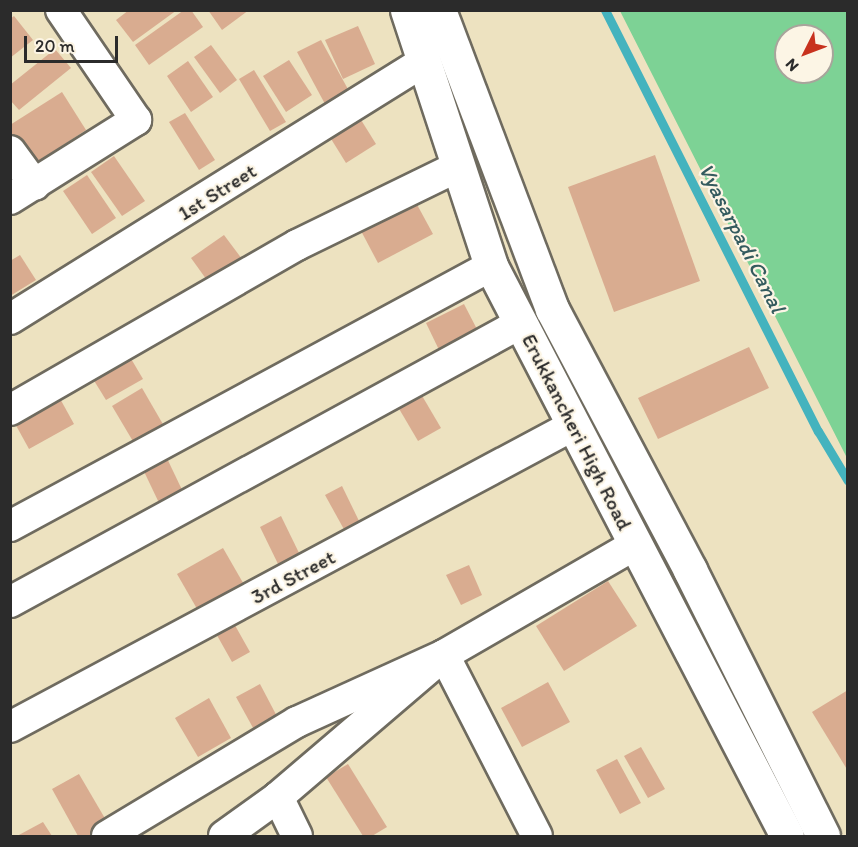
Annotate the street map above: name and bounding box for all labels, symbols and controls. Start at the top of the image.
scale bar [27,24,122,62]
north arrow [774,24,834,84]
text: 20 m [35,35,75,57]
text: N [781,55,802,75]
street label: 1st Street [173,158,261,226]
water label: Vyasarpadi Canal [693,159,791,317]
street label: Erukkancheri High Road [517,330,637,534]
street label: 3rd Street [247,544,339,610]

